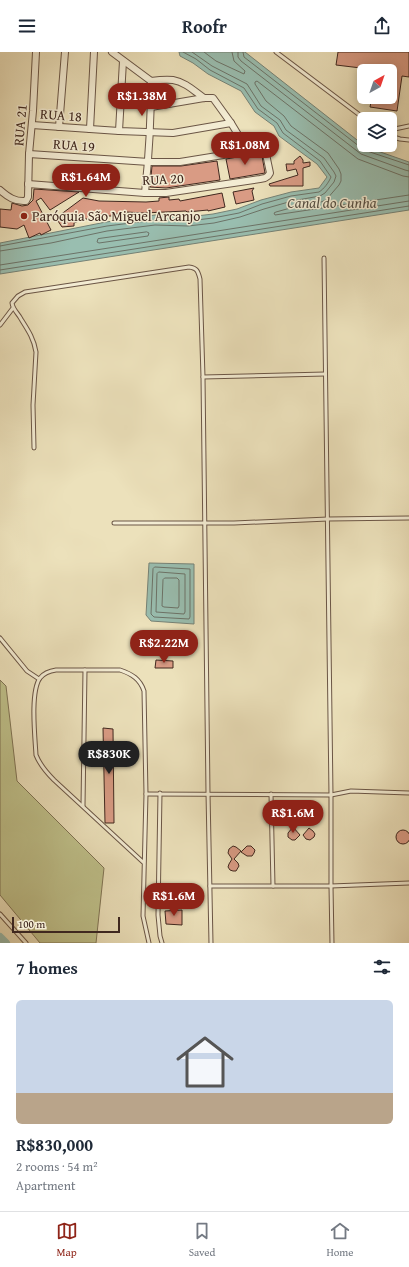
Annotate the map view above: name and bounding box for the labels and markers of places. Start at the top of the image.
pin: R$1.38M [105,83,179,117]
pin: R$1.08M [208,132,282,166]
pin: R$1.64M [49,164,123,198]
place label: Paróquia São Miguel Arcanjo [32,206,200,226]
marker: Paróquia São Miguel Arcanjo [19,211,29,221]
pin: R$2.22M [127,630,201,664]
pin: R$830K [76,741,142,775]
pin: R$1.6M [260,800,326,834]
pin: R$1.6M [141,883,207,917]

